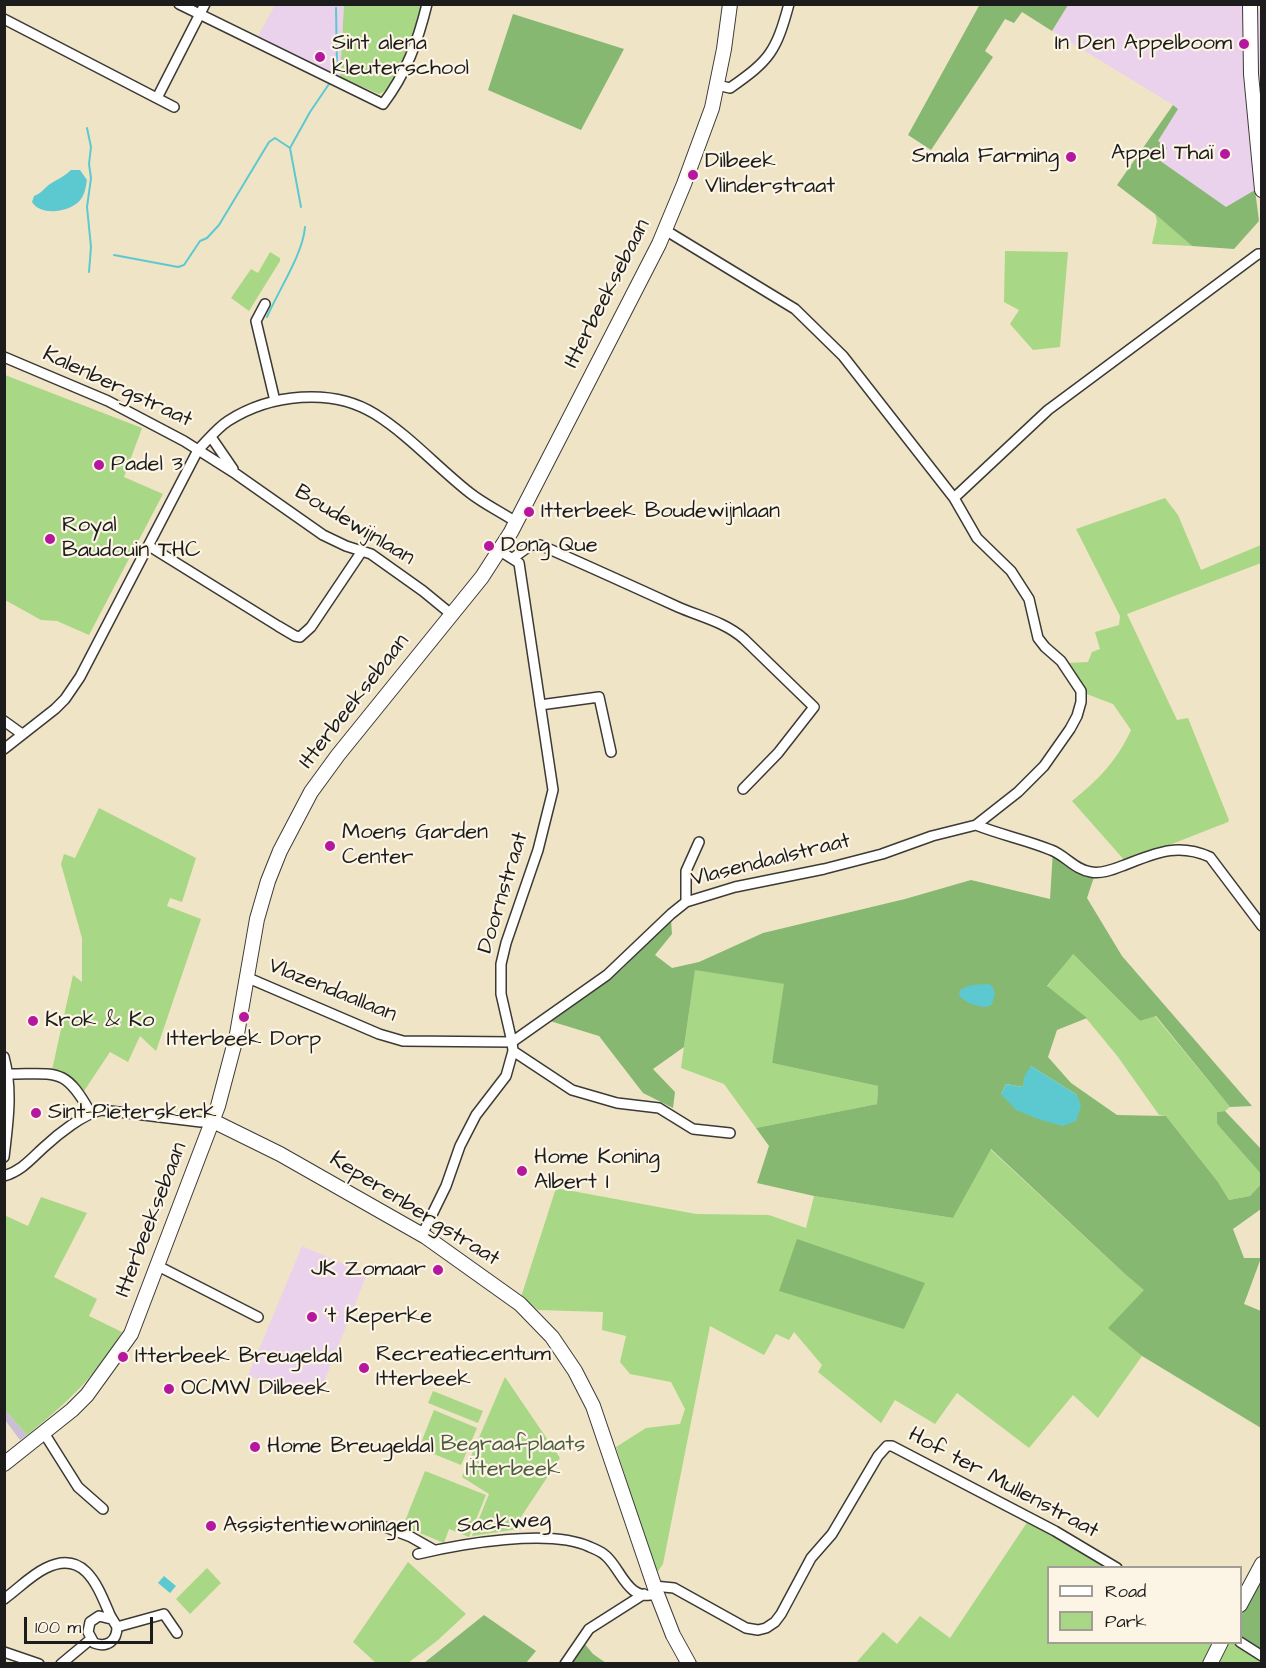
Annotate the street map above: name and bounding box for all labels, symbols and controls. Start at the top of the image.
place label: Sint alena kleuterschool [332,31,469,82]
place label: In Den Appelboom [1055,31,1232,57]
marker: In Den Appelboom [1237,37,1251,51]
marker: Sint alena kleuterschool [313,50,327,64]
place label: Appel Thaï [1111,141,1213,167]
place label: Smala Farming [912,144,1059,170]
marker: Appel Thaï [1218,147,1232,161]
place label: Dilbeek Vlinderstraat [705,149,835,200]
marker: Smala Farming [1064,150,1078,164]
marker: Dilbeek Vlinderstraat [686,168,700,182]
street label: Itterbeeksebaan [559,215,657,373]
street label: Kalenbergstraat [38,342,196,434]
place label: Padel 3 [111,452,183,478]
marker: Padel 3 [92,458,106,472]
street label: Boudewijnlaan [289,480,419,572]
place label: Itterbeek Boudewijnlaan [541,499,780,525]
marker: Itterbeek Boudewijnlaan [522,505,536,519]
place label: Royal Baudouin THC [62,513,201,564]
marker: Royal Baudouin THC [43,532,57,546]
place label: Dong Que [501,533,598,559]
marker: Dong Que [482,539,496,553]
street label: Itterbeeksebaan [294,629,416,775]
place label: Moens Garden Center [342,820,488,872]
street label: Vlasendaalstraat [689,828,853,894]
street label: Doornstraat [473,829,535,957]
marker: Moens Garden Center [323,839,337,853]
street label: Vlazendaallaan [264,953,400,1029]
place label: Krok & Ko [45,1008,154,1034]
marker: Itterbeek Dorp [237,1010,251,1024]
marker: Krok & Ko [26,1014,40,1028]
place label: Itterbeek Dorp [167,1027,321,1053]
place label: Sint-Pieterskerk [48,1100,217,1126]
marker: Sint-Pieterskerk [29,1106,43,1120]
street label: Itterbeeksebaan [110,1139,194,1301]
place label: Home Koning Albert I [534,1145,660,1196]
street label: Keperenbergstraat [324,1147,504,1273]
marker: Home Koning Albert I [515,1164,529,1178]
place label: JK Zomaar [311,1257,426,1283]
marker: JK Zomaar [431,1263,445,1277]
place label: 't Keperke [324,1304,432,1330]
marker: 't Keperke [305,1310,319,1324]
place label: Recreatiecentum Itterbeek [376,1342,551,1394]
place label: Itterbeek Breugeldal [135,1344,342,1370]
marker: Itterbeek Breugeldal [116,1350,130,1364]
marker: Recreatiecentum Itterbeek [357,1361,371,1375]
place label: OCMW Dilbeek [181,1376,330,1402]
marker: OCMW Dilbeek [162,1382,176,1396]
street label: Hof ter Mullenstraat [903,1423,1103,1545]
park label: Begraafplaats Itterbeek [441,1432,585,1484]
place label: Home Breugeldal [267,1434,434,1460]
marker: Home Breugeldal [248,1440,262,1454]
street label: Sackweg [456,1508,552,1540]
place label: Assistentiewoningen [223,1513,419,1539]
marker: Assistentiewoningen [204,1519,218,1533]
legend [1047,1566,1242,1644]
text: Road [1105,1579,1146,1604]
scale bar [27,1605,156,1643]
text: Park [1105,1609,1147,1634]
text: 100 m [35,1615,81,1640]

